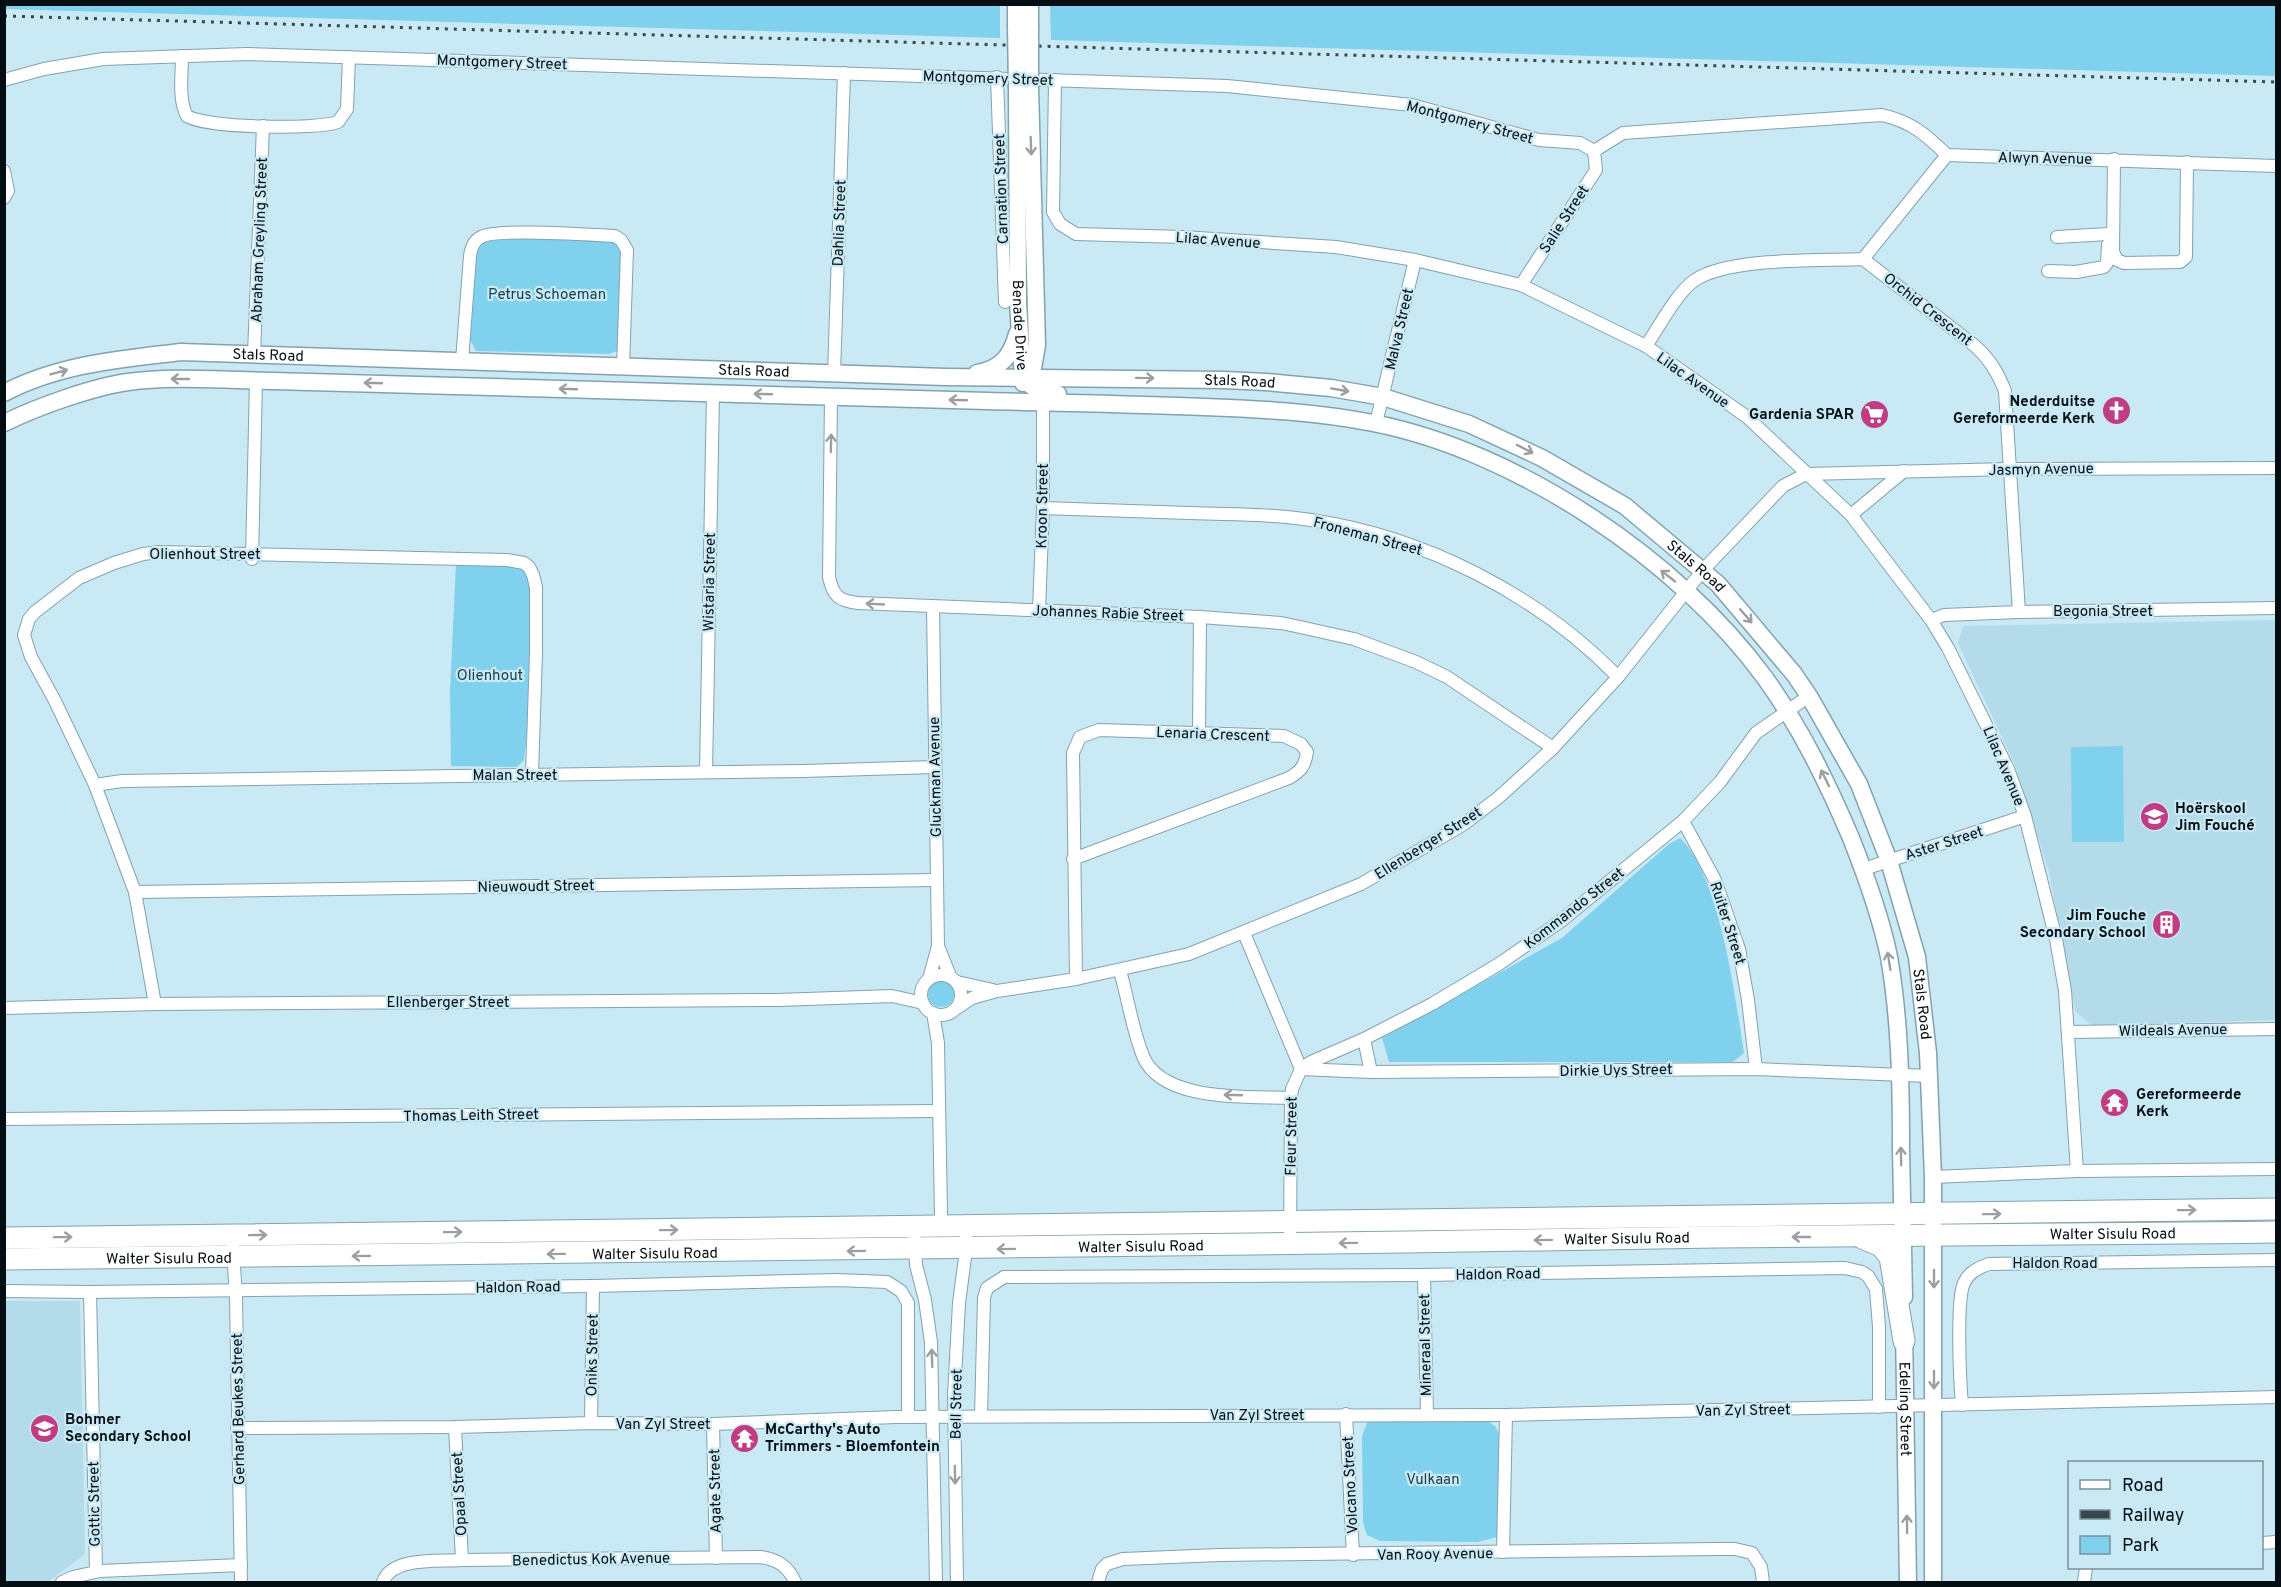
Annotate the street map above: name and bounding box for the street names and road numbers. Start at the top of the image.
street label: Montgomery Street [436,52,568,75]
street label: Montgomery Street [922,68,1054,91]
street label: Montgomery Street [1404,97,1535,150]
street label: Carnation Street [991,133,1014,244]
street label: Alwyn Avenue [1998,149,2092,170]
street label: Abraham Greyling Street [248,157,273,323]
street label: Dahlia Street [829,179,852,267]
street label: Salie Street [1536,182,1594,257]
street label: Lilac Avenue [1175,229,1261,254]
street label: Orchid Crescent [1879,269,1975,351]
street label: Benade Drive [1007,280,1031,374]
street label: Malva Street [1382,287,1419,372]
street label: Stals Road [232,346,304,367]
street label: Lilac Avenue [1652,349,1732,413]
street label: Stals Road [718,362,790,383]
street label: Stals Road [1204,372,1276,394]
street label: Jasmyn Avenue [1988,460,2094,481]
street label: Kroon Street [1033,463,1054,549]
street label: Froneman Street [1311,514,1424,561]
street label: Wistaria Street [700,532,721,632]
street label: Stals Road [1662,537,1729,597]
street label: Olienhout Street [149,546,261,565]
street label: Johannes Rabie Street [1032,602,1184,627]
street label: Begonia Street [2053,603,2153,622]
street label: Gluckman Avenue [926,717,947,837]
street label: Lenaria Crescent [1156,724,1270,747]
street label: Lilac Avenue [1977,724,2028,809]
street label: Malan Street [473,767,557,786]
street label: Ellenberger Street [1372,804,1486,885]
street label: Aster Street [1903,823,1986,866]
street label: Kommando Street [1521,864,1629,954]
street label: Nieuwoudt Street [477,877,595,898]
street label: Ruiter Street [1704,879,1749,967]
street label: Stals Road [1907,968,1934,1041]
street label: Ellenberger Street [386,994,510,1013]
street label: Wildeals Avenue [2119,1021,2228,1042]
street label: Dirkie Uys Street [1559,1061,1673,1082]
street label: Fleur Street [1282,1096,1303,1176]
street label: Thomas Leith Street [403,1106,539,1127]
street label: Walter Sisulu Road [2050,1225,2176,1245]
street label: Walter Sisulu Road [1564,1229,1690,1250]
street label: Walter Sisulu Road [1078,1237,1204,1258]
street label: Walter Sisulu Road [592,1245,718,1265]
street label: Walter Sisulu Road [106,1250,232,1270]
street label: Haldon Road [2012,1255,2098,1274]
street label: Haldon Road [1455,1265,1541,1286]
street label: Haldon Road [475,1278,561,1299]
street label: Mineraal Street [1416,1293,1437,1397]
street label: Oniks Street [583,1313,604,1397]
street label: Gerhard Beukes Street [229,1333,250,1485]
street label: Edeling Street [1894,1362,1914,1457]
street label: Bell Street [947,1368,968,1440]
street label: Van Zyl Street [1695,1401,1791,1422]
street label: Van Zyl Street [1209,1407,1305,1426]
street label: Van Zyl Street [615,1416,711,1435]
street label: Volcano Street [1339,1436,1364,1534]
street label: Agate Street [706,1448,727,1533]
street label: Opaal Street [449,1451,472,1537]
street label: Gottic Street [85,1461,106,1547]
street label: Van Rooy Avenue [1377,1545,1493,1566]
street label: Benedictus Kok Avenue [512,1550,670,1571]

